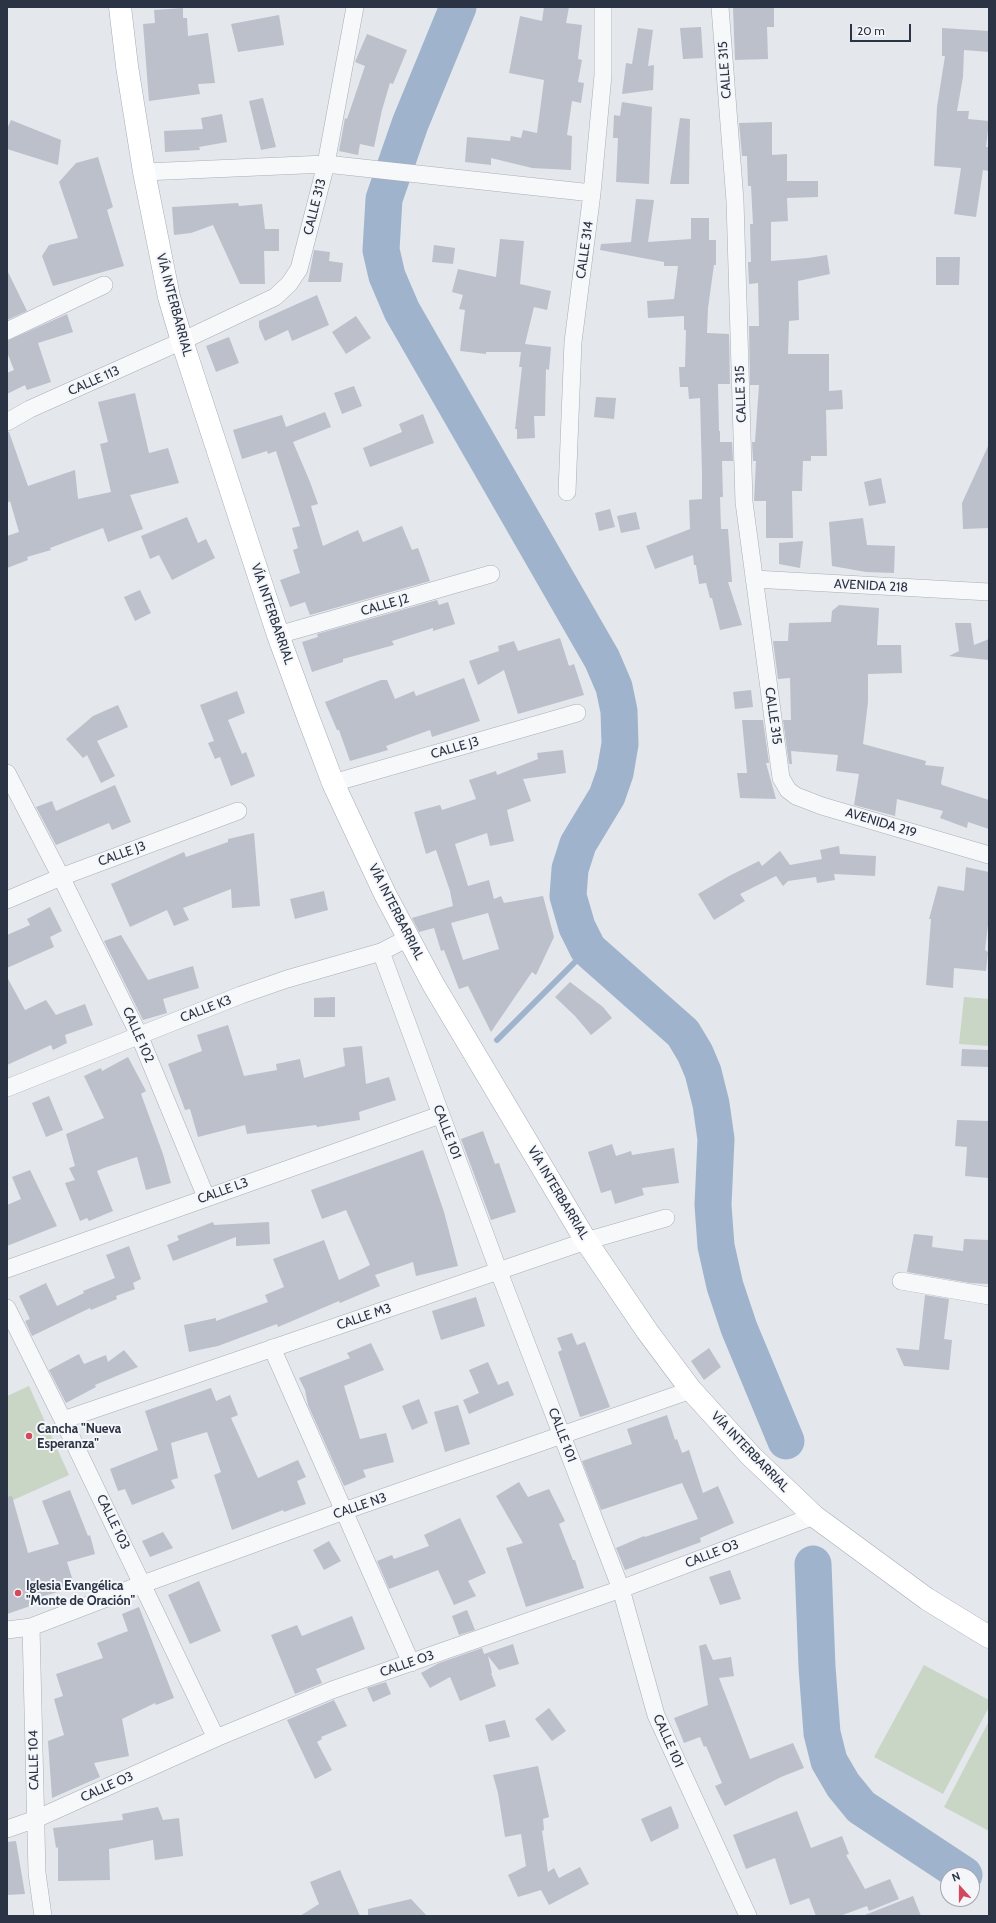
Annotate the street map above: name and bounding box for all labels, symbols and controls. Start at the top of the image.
scale bar [852,16,913,42]
text: 20 m [857,23,885,38]
street label: CALLE 315 [715,41,735,99]
street label: CALLE 313 [300,177,330,237]
street label: CALLE 314 [573,220,597,280]
street label: VÍA INTERBARRIAL [153,252,195,358]
street label: CALLE 113 [66,363,122,399]
street label: CALLE 315 [732,365,750,423]
street label: VÍA INTERBARRIAL [247,561,297,667]
street label: AVENIDA 218 [834,576,908,596]
street label: CALLE J2 [359,591,411,619]
street label: CALLE 315 [761,686,785,746]
street label: CALLE J3 [429,734,481,762]
street label: AVENIDA 219 [844,805,918,841]
street label: CALLE J3 [96,838,148,870]
street label: VÍA INTERBARRIAL [365,861,427,963]
street label: CALLE K3 [178,992,234,1026]
street label: CALLE 102 [119,1005,157,1065]
street label: CALLE 101 [430,1103,464,1161]
street label: VÍA INTERBARRIAL [524,1144,592,1242]
street label: CALLE L3 [196,1175,250,1207]
street label: CALLE M3 [335,1300,393,1334]
street label: CALLE 101 [545,1406,579,1464]
street label: VÍA INTERBARRIAL [708,1408,792,1496]
place label: Cancha "Nueva Esperanza" [37,1421,121,1452]
marker: Cancha "Nueva Esperanza" [24,1431,34,1441]
street label: CALLE N3 [331,1490,389,1522]
street label: CALLE 103 [93,1492,133,1552]
street label: CALLE O3 [683,1537,741,1571]
place label: Iglesia Evangélica "Monte de Oración" [26,1578,135,1609]
marker: Iglesia Evangélica "Monte de Oración" [13,1588,23,1598]
street label: CALLE O3 [378,1647,436,1681]
street label: CALLE 101 [649,1712,687,1770]
street label: CALLE 104 [26,1730,42,1790]
street label: CALLE O3 [78,1768,136,1806]
north arrow [940,1867,980,1907]
text: N [950,1869,962,1885]

